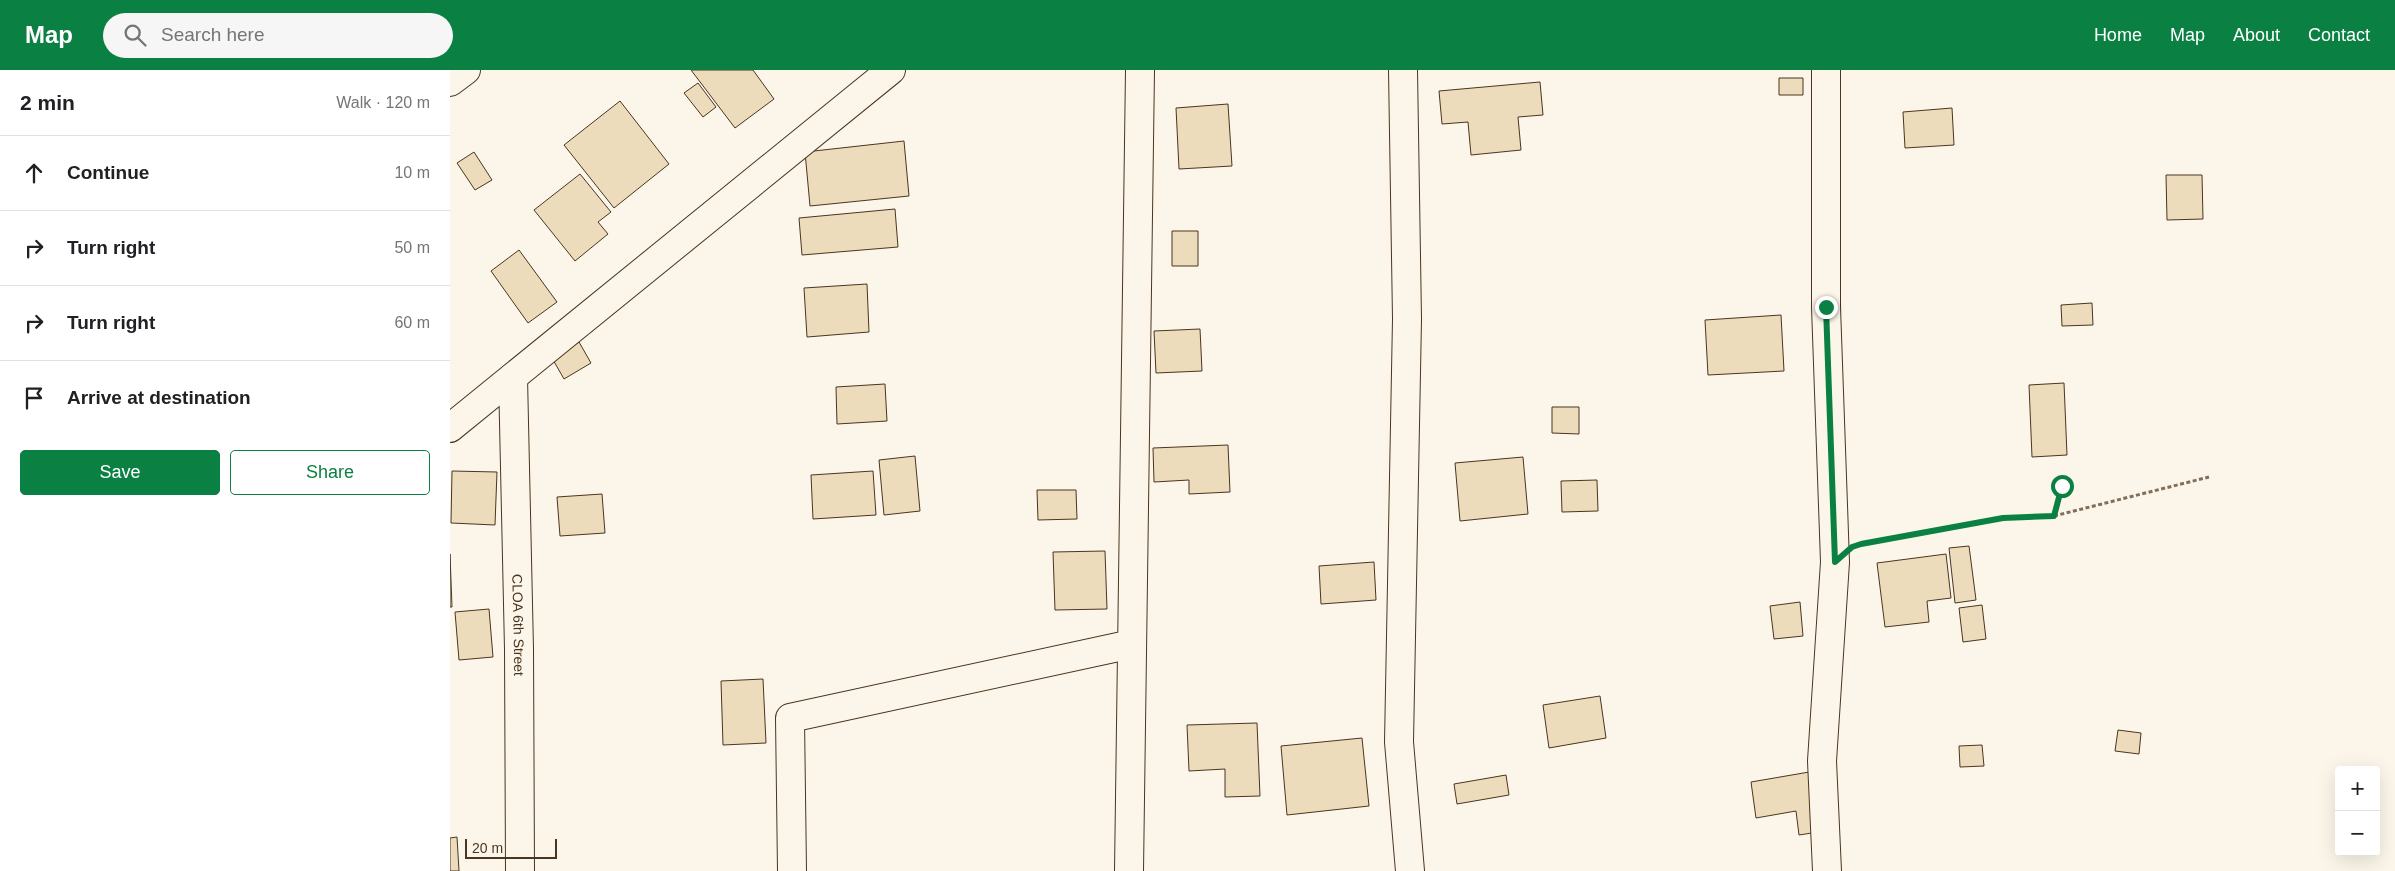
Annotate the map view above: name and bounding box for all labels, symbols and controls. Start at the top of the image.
search box [103,13,453,58]
text: Map [25,21,73,48]
icon: search [121,21,149,49]
text: Search here [161,24,265,45]
text: Home [2094,25,2142,45]
text: Map [2170,25,2205,45]
text: About [2233,25,2280,45]
text: Contact [2308,25,2370,45]
text: 2 min [20,91,75,114]
text: Walk · 120 m [336,94,430,111]
icon: ahead [20,159,48,187]
text: Continue [67,162,149,183]
text: 10 m [394,164,430,181]
icon: right [20,234,48,262]
text: Turn right [67,237,155,258]
text: 50 m [394,239,430,256]
route end [1815,296,1838,319]
icon: right [20,309,48,337]
text: Turn right [67,312,155,333]
text: 60 m [394,314,430,331]
icon: arrive [20,384,48,412]
text: Arrive at destination [67,387,251,408]
button: Save [20,450,220,495]
button: Share [230,450,430,495]
route start [2051,475,2074,498]
street label: CLOA 6th Street [509,574,527,676]
map controls [2335,766,2380,856]
button: + [2335,766,2380,811]
button: − [2335,811,2380,856]
scale bar [465,836,558,859]
text: 20 m [472,840,503,856]

